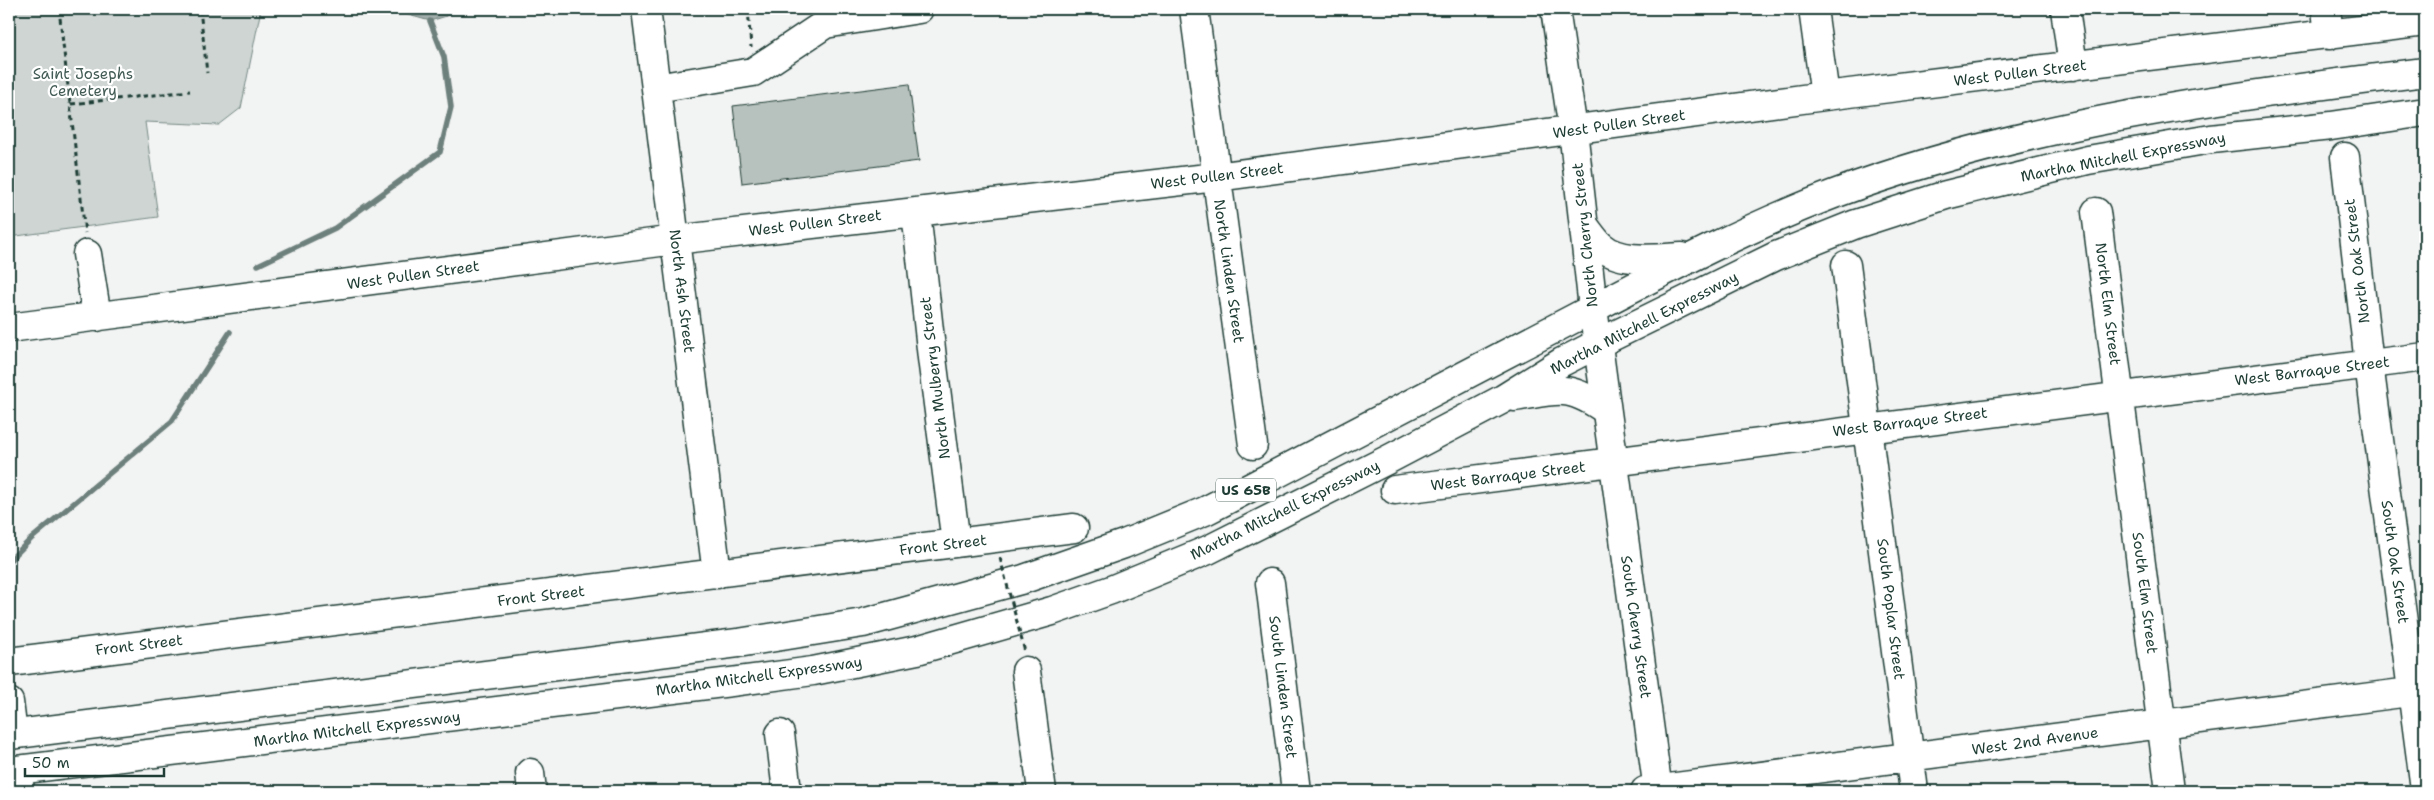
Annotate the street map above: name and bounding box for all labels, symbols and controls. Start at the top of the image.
street label: West Pullen Street [1952,55,2088,91]
park label: Saint Josephs Cemetery [33,64,133,101]
street label: West Pullen Street [1551,105,1687,143]
street label: Martha Mitchell Expressway [2019,127,2227,187]
street label: West Pullen Street [1149,158,1285,194]
street label: North Cherry Street [1567,162,1603,308]
street label: North Oak Street [2339,197,2375,325]
street label: North Linden Street [1209,198,1249,344]
street label: West Pullen Street [747,205,883,241]
street label: North Ash Street [665,228,699,354]
street label: North Elm Street [2091,242,2125,366]
street label: West Pullen Street [345,256,481,294]
street label: Martha Mitchell Expressway [1547,267,1741,379]
street label: North Mulberry Street [915,296,955,460]
street label: West Barraque Street [2233,352,2391,390]
street label: West Barraque Street [1831,403,1989,441]
street label: Martha Mitchell Expressway [1187,455,1383,565]
street label: West Barraque Street [1429,457,1587,495]
road number: US 65B [1216,478,1276,502]
street label: South Oak Street [2376,499,2414,625]
street label: Front Street [898,530,988,560]
street label: South Elm Street [2128,531,2162,655]
street label: South Poplar Street [1872,537,1910,681]
street label: South Cherry Street [1616,554,1656,700]
street label: Front Street [496,581,586,611]
street label: South Linden Street [1264,614,1302,760]
street label: Front Street [94,630,184,660]
street label: Martha Mitchell Expressway [654,652,864,700]
street label: Martha Mitchell Expressway [252,706,462,752]
street label: West 2nd Avenue [1970,722,2100,760]
scale bar [25,745,164,777]
text: 50 m [32,753,70,773]

